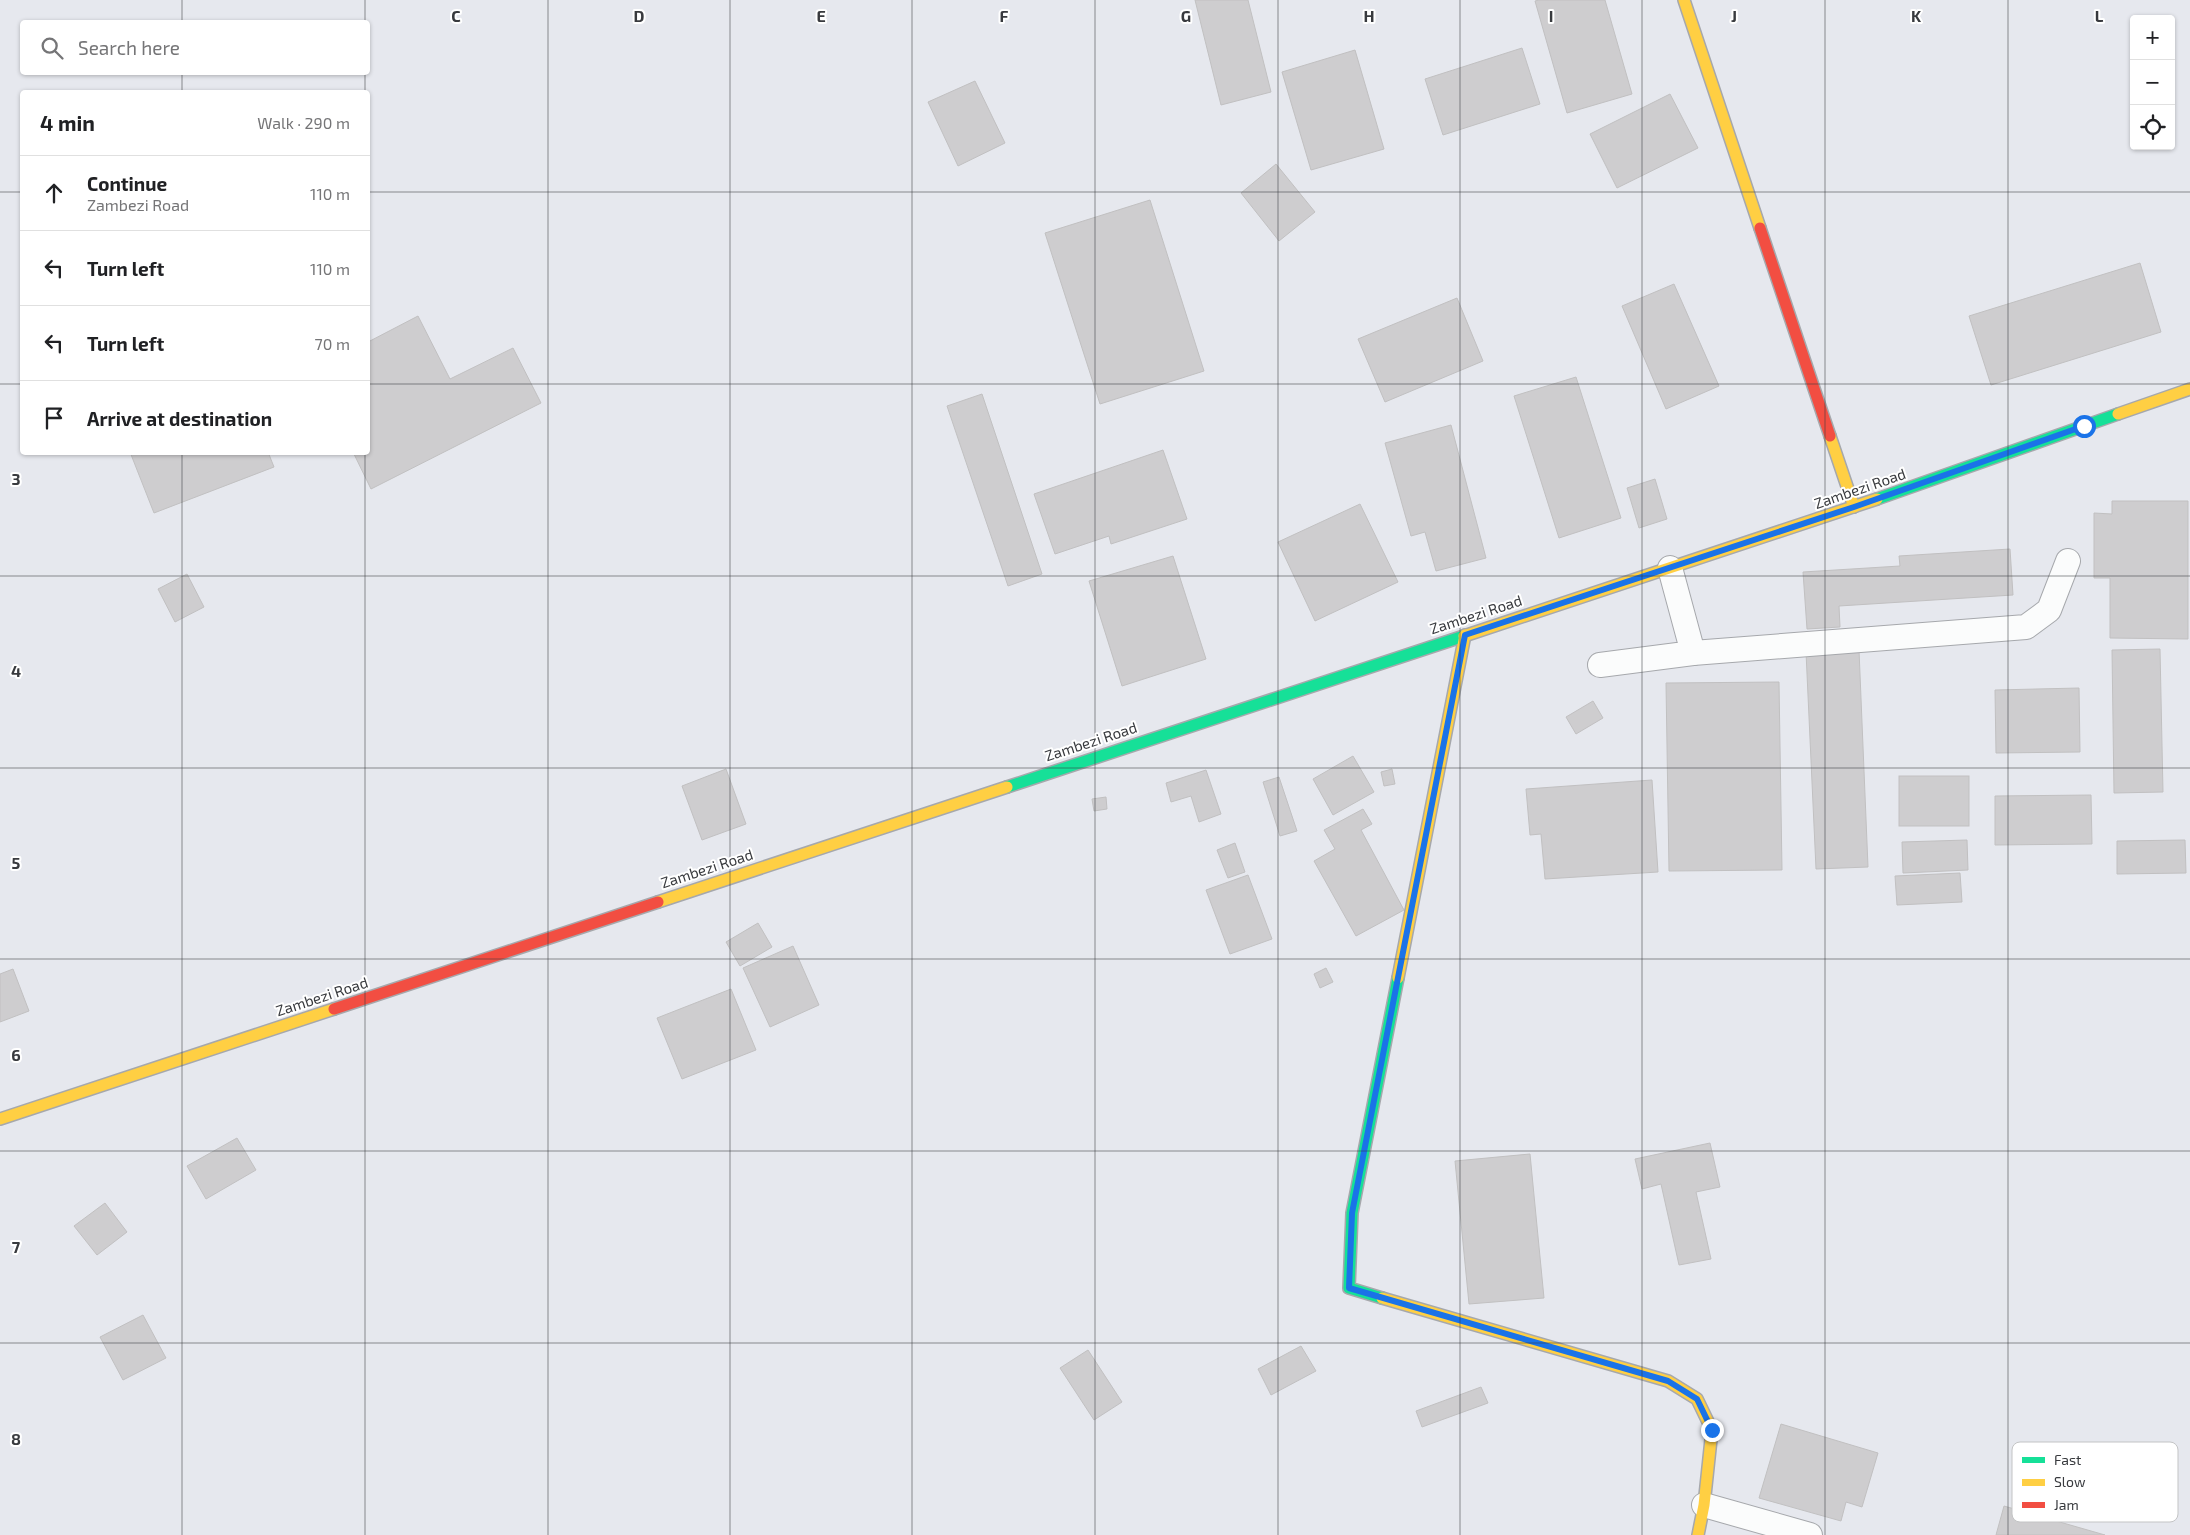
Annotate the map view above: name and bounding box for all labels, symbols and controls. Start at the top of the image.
text: C [451,6,461,25]
text: D [634,6,645,25]
text: E [816,6,826,25]
text: F [1000,6,1009,25]
text: G [1181,6,1191,25]
text: H [1363,6,1375,25]
text: I [1549,6,1553,25]
text: J [1731,6,1737,25]
text: K [1911,6,1922,25]
text: L [2095,6,2104,25]
map controls [2130,15,2175,150]
button: + [2130,15,2175,60]
search box [20,20,370,75]
icon: search [38,34,66,62]
text: Search here [78,36,180,59]
button: − [2130,60,2175,105]
button: locate [2130,105,2175,150]
text: 4 min [40,110,95,135]
text: Walk · 290 m [257,113,350,132]
text: Continue [87,172,167,195]
icon: ahead [40,179,68,207]
text: 110 m [310,184,350,203]
text: Zambezi Road [87,195,189,214]
icon: left [40,254,68,282]
text: Turn left [87,257,164,280]
text: 110 m [310,259,350,278]
icon: left [40,329,68,357]
text: Turn left [87,332,164,355]
text: 70 m [315,334,350,353]
icon: arrive [40,404,68,432]
text: Arrive at destination [87,407,272,430]
route start [2073,415,2096,438]
street label: Zambezi Road [1811,464,1908,512]
text: 3 [11,469,21,488]
street label: Zambezi Road [1427,591,1524,637]
text: 4 [11,661,21,680]
street label: Zambezi Road [1042,718,1139,764]
street label: Zambezi Road [658,845,755,891]
text: 5 [12,853,21,872]
street label: Zambezi Road [273,973,370,1019]
text: 6 [11,1045,21,1064]
text: 7 [12,1237,21,1256]
route end [1701,1419,1724,1442]
text: 8 [11,1429,21,1448]
legend [2012,1442,2178,1522]
text: Fast [2054,1451,2081,1468]
text: Slow [2054,1473,2086,1490]
text: Jam [2054,1496,2079,1513]

